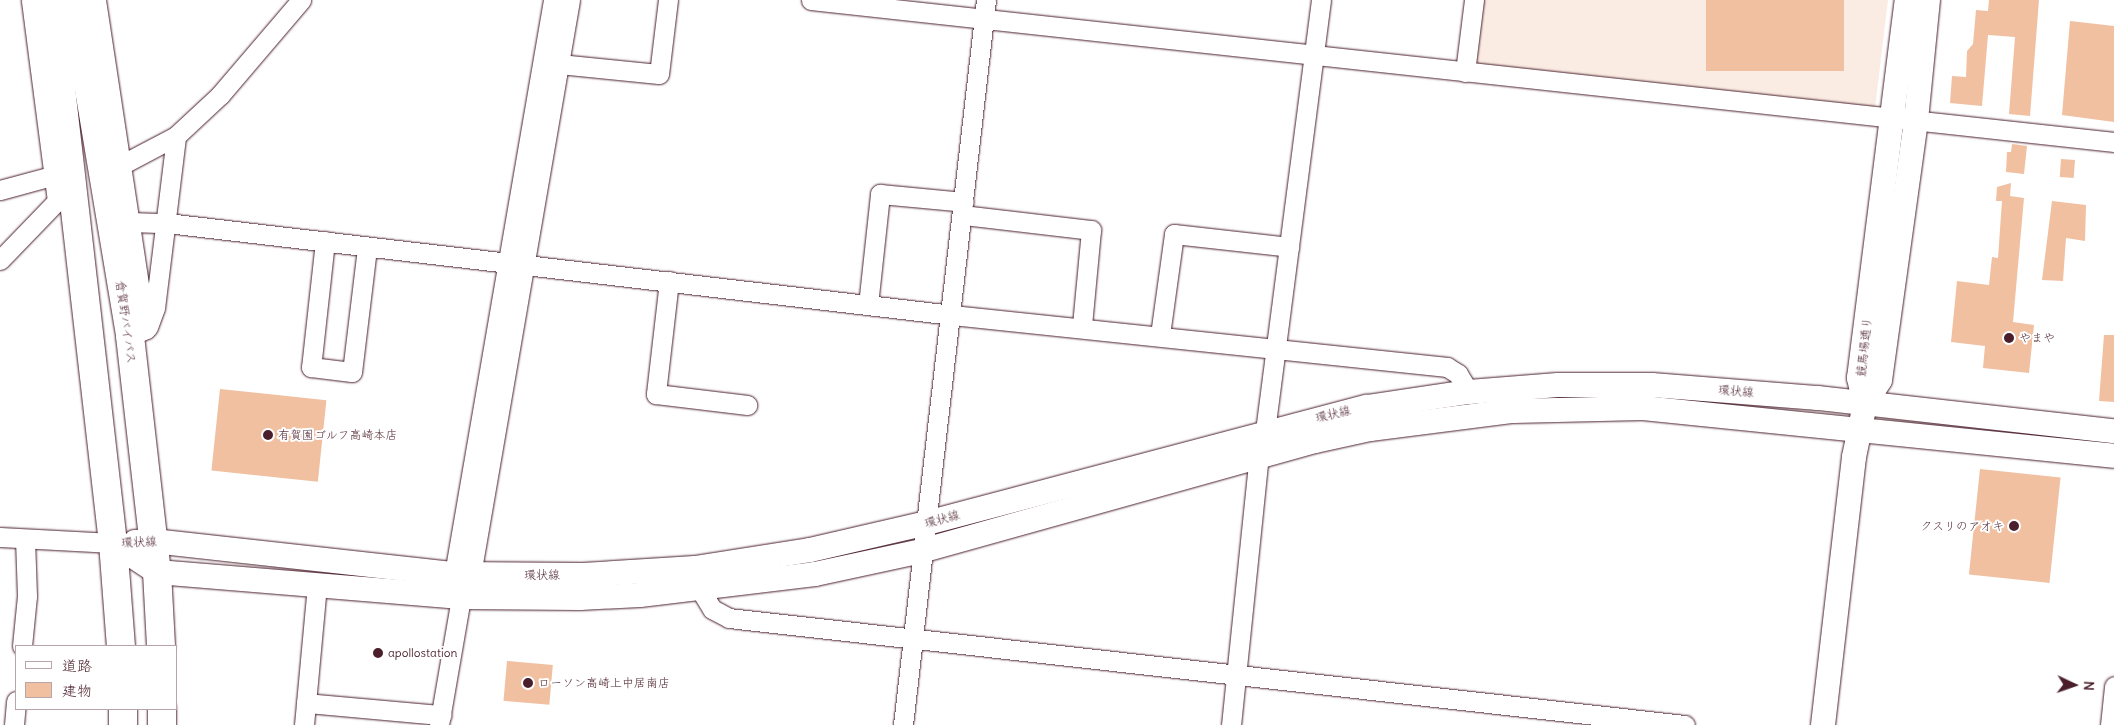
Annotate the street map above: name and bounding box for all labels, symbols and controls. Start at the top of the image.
street label: 倉賀野バイパス [113,279,139,365]
street label: 競馬場通り [1854,316,1874,378]
place label: やまや [2019,331,2055,345]
marker: やまや [2003,332,2015,344]
street label: 環状線 [1717,382,1755,400]
street label: 環状線 [1314,403,1352,425]
place label: 有賀園ゴルフ高崎本店 [278,428,398,442]
marker: 有賀園ゴルフ高崎本店 [262,429,274,441]
street label: 環状線 [923,507,961,531]
place label: クスリのアオキ [1920,519,2004,533]
marker: クスリのアオキ [2008,520,2020,532]
street label: 環状線 [121,534,157,550]
street label: 環状線 [524,568,560,582]
legend [15,645,178,710]
place label: apollostation [388,646,457,660]
marker: apollostation [372,647,384,659]
text: 道路 [62,656,92,675]
north arrow [2049,660,2099,710]
place label: ローソン高崎上中居南店 [538,676,670,690]
marker: ローソン高崎上中居南店 [522,677,534,689]
text: N [2080,680,2098,691]
text: 建物 [62,681,92,700]

